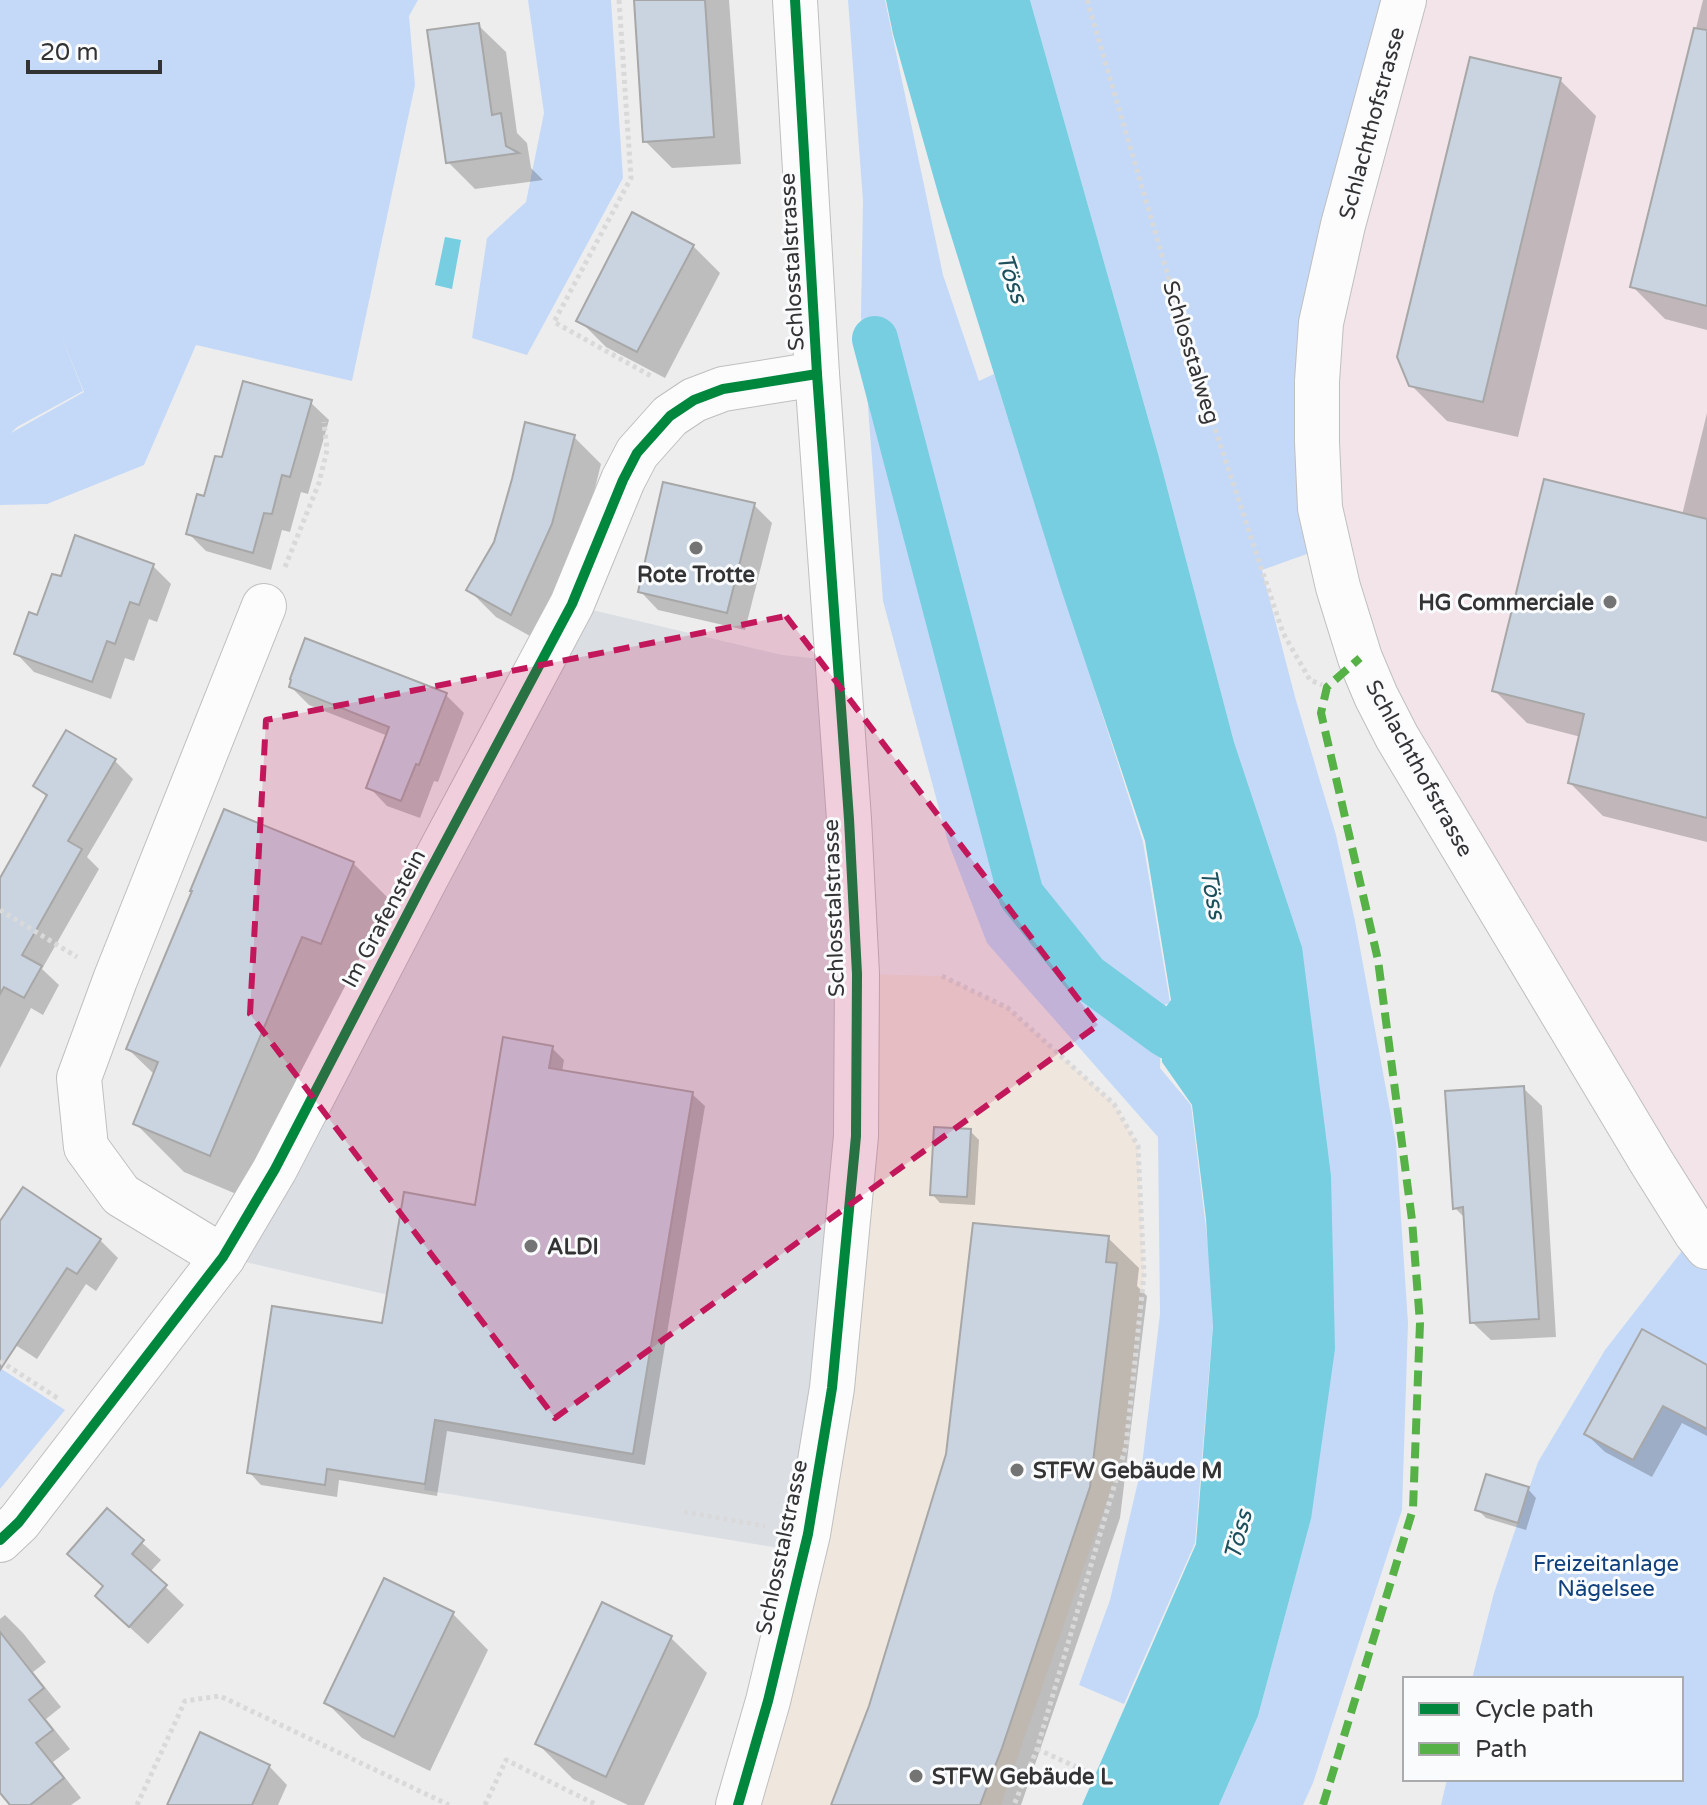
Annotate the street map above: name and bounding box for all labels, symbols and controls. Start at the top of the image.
scale bar [28,24,160,74]
street label: Schlachthofstrasse [1334,24,1410,222]
text: 20 m [40,38,98,67]
street label: Schlosstalstrasse [774,172,810,352]
water label: Töss [990,249,1034,308]
street label: Schlosstalweg [1157,278,1225,427]
marker: Rote Trotte [687,539,705,557]
place label: Rote Trotte [637,562,755,588]
place label: HG Commerciale [1418,590,1594,616]
marker: HG Commerciale [1601,593,1619,611]
street label: Schlachthofstrasse [1360,676,1479,861]
street label: Schlosstalstrasse [818,819,850,997]
street label: Im Grafenstein [337,845,431,992]
water label: Töss [1193,866,1232,923]
place label: ALDI [547,1234,599,1260]
marker: ALDI [522,1237,540,1255]
street label: Schlosstalstrasse [751,1457,813,1637]
place label: STFW Gebäude M [1033,1458,1222,1484]
marker: STFW Gebäude M [1008,1461,1026,1479]
water label: Töss [1218,1505,1259,1563]
park label: Freizeitanlage Nägelsee [1533,1551,1679,1602]
legend [1403,1677,1683,1781]
text: Cycle path [1475,1695,1594,1724]
text: Path [1475,1735,1528,1764]
place label: STFW Gebäude L [932,1764,1113,1790]
marker: STFW Gebäude L [907,1767,925,1785]

